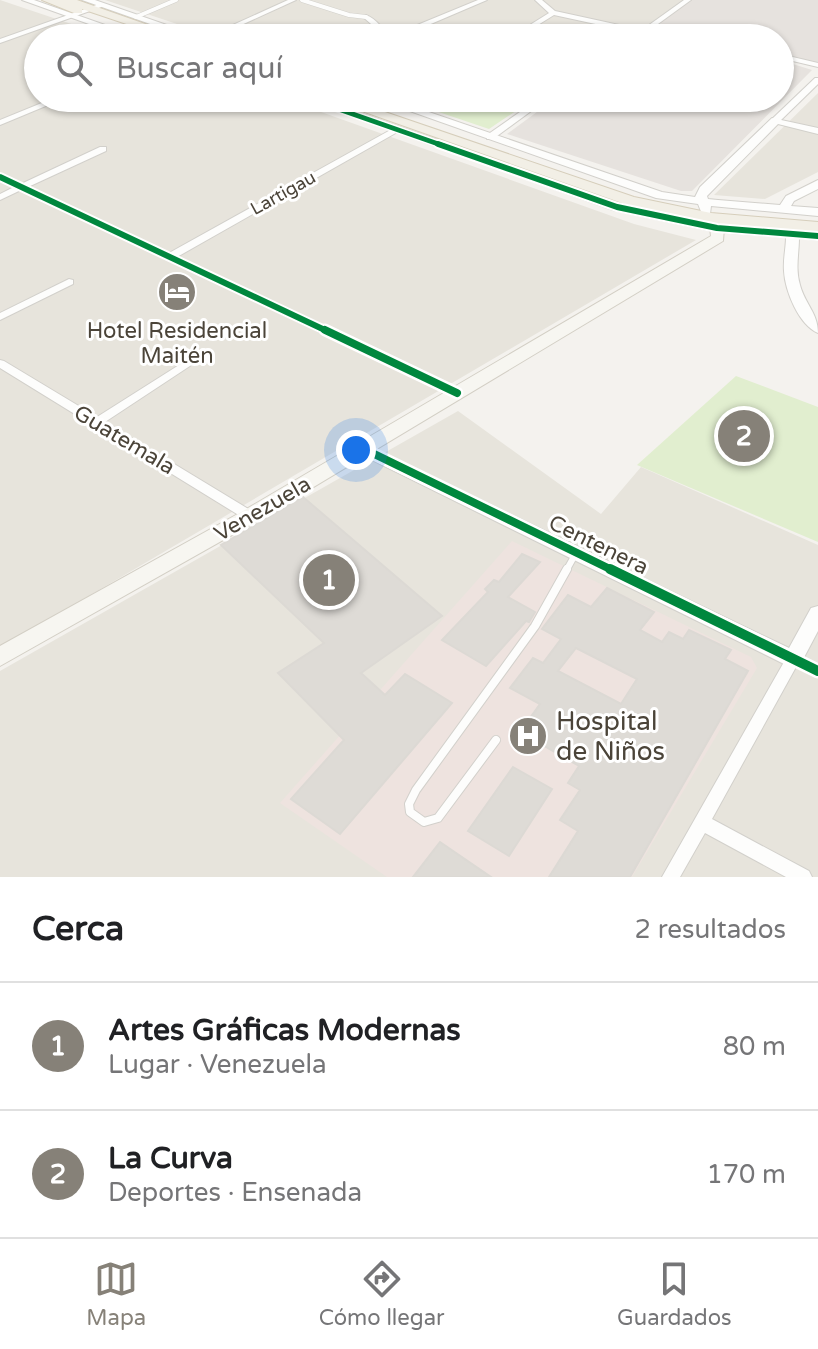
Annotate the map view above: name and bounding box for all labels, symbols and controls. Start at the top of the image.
search box [24,24,794,112]
icon: search [52,46,96,90]
text: Buscar aquí [116,50,283,87]
street label: Lartigau [247,166,319,220]
hotel icon: Hotel Residencial Maitén [156,271,198,313]
place label: Hotel Residencial Maitén [87,318,267,369]
street label: Guatemala [69,400,180,480]
pin: 2 [718,406,770,466]
your location [336,430,376,470]
street label: Venezuela [210,471,315,547]
street label: Centenera [544,510,653,580]
pin: 1 [303,550,355,610]
place label: Hospital de Niños [556,706,665,767]
hospital icon: Hospital de Niños [507,715,549,757]
text: Cerca [32,909,124,950]
text: 2 resultados [635,914,786,945]
text: Artes Gráficas Modernas [108,1012,461,1049]
text: 1 [50,1031,66,1062]
text: 80 m [723,1031,786,1062]
text: Lugar · Venezuela [108,1049,327,1080]
text: La Curva [108,1140,233,1177]
text: 2 [50,1159,66,1190]
text: 170 m [706,1159,786,1190]
text: Deportes · Ensenada [108,1177,362,1208]
tab: Mapa [86,1257,146,1331]
tab: Cómo llegar [319,1257,444,1331]
tab: Guardados [617,1257,732,1331]

